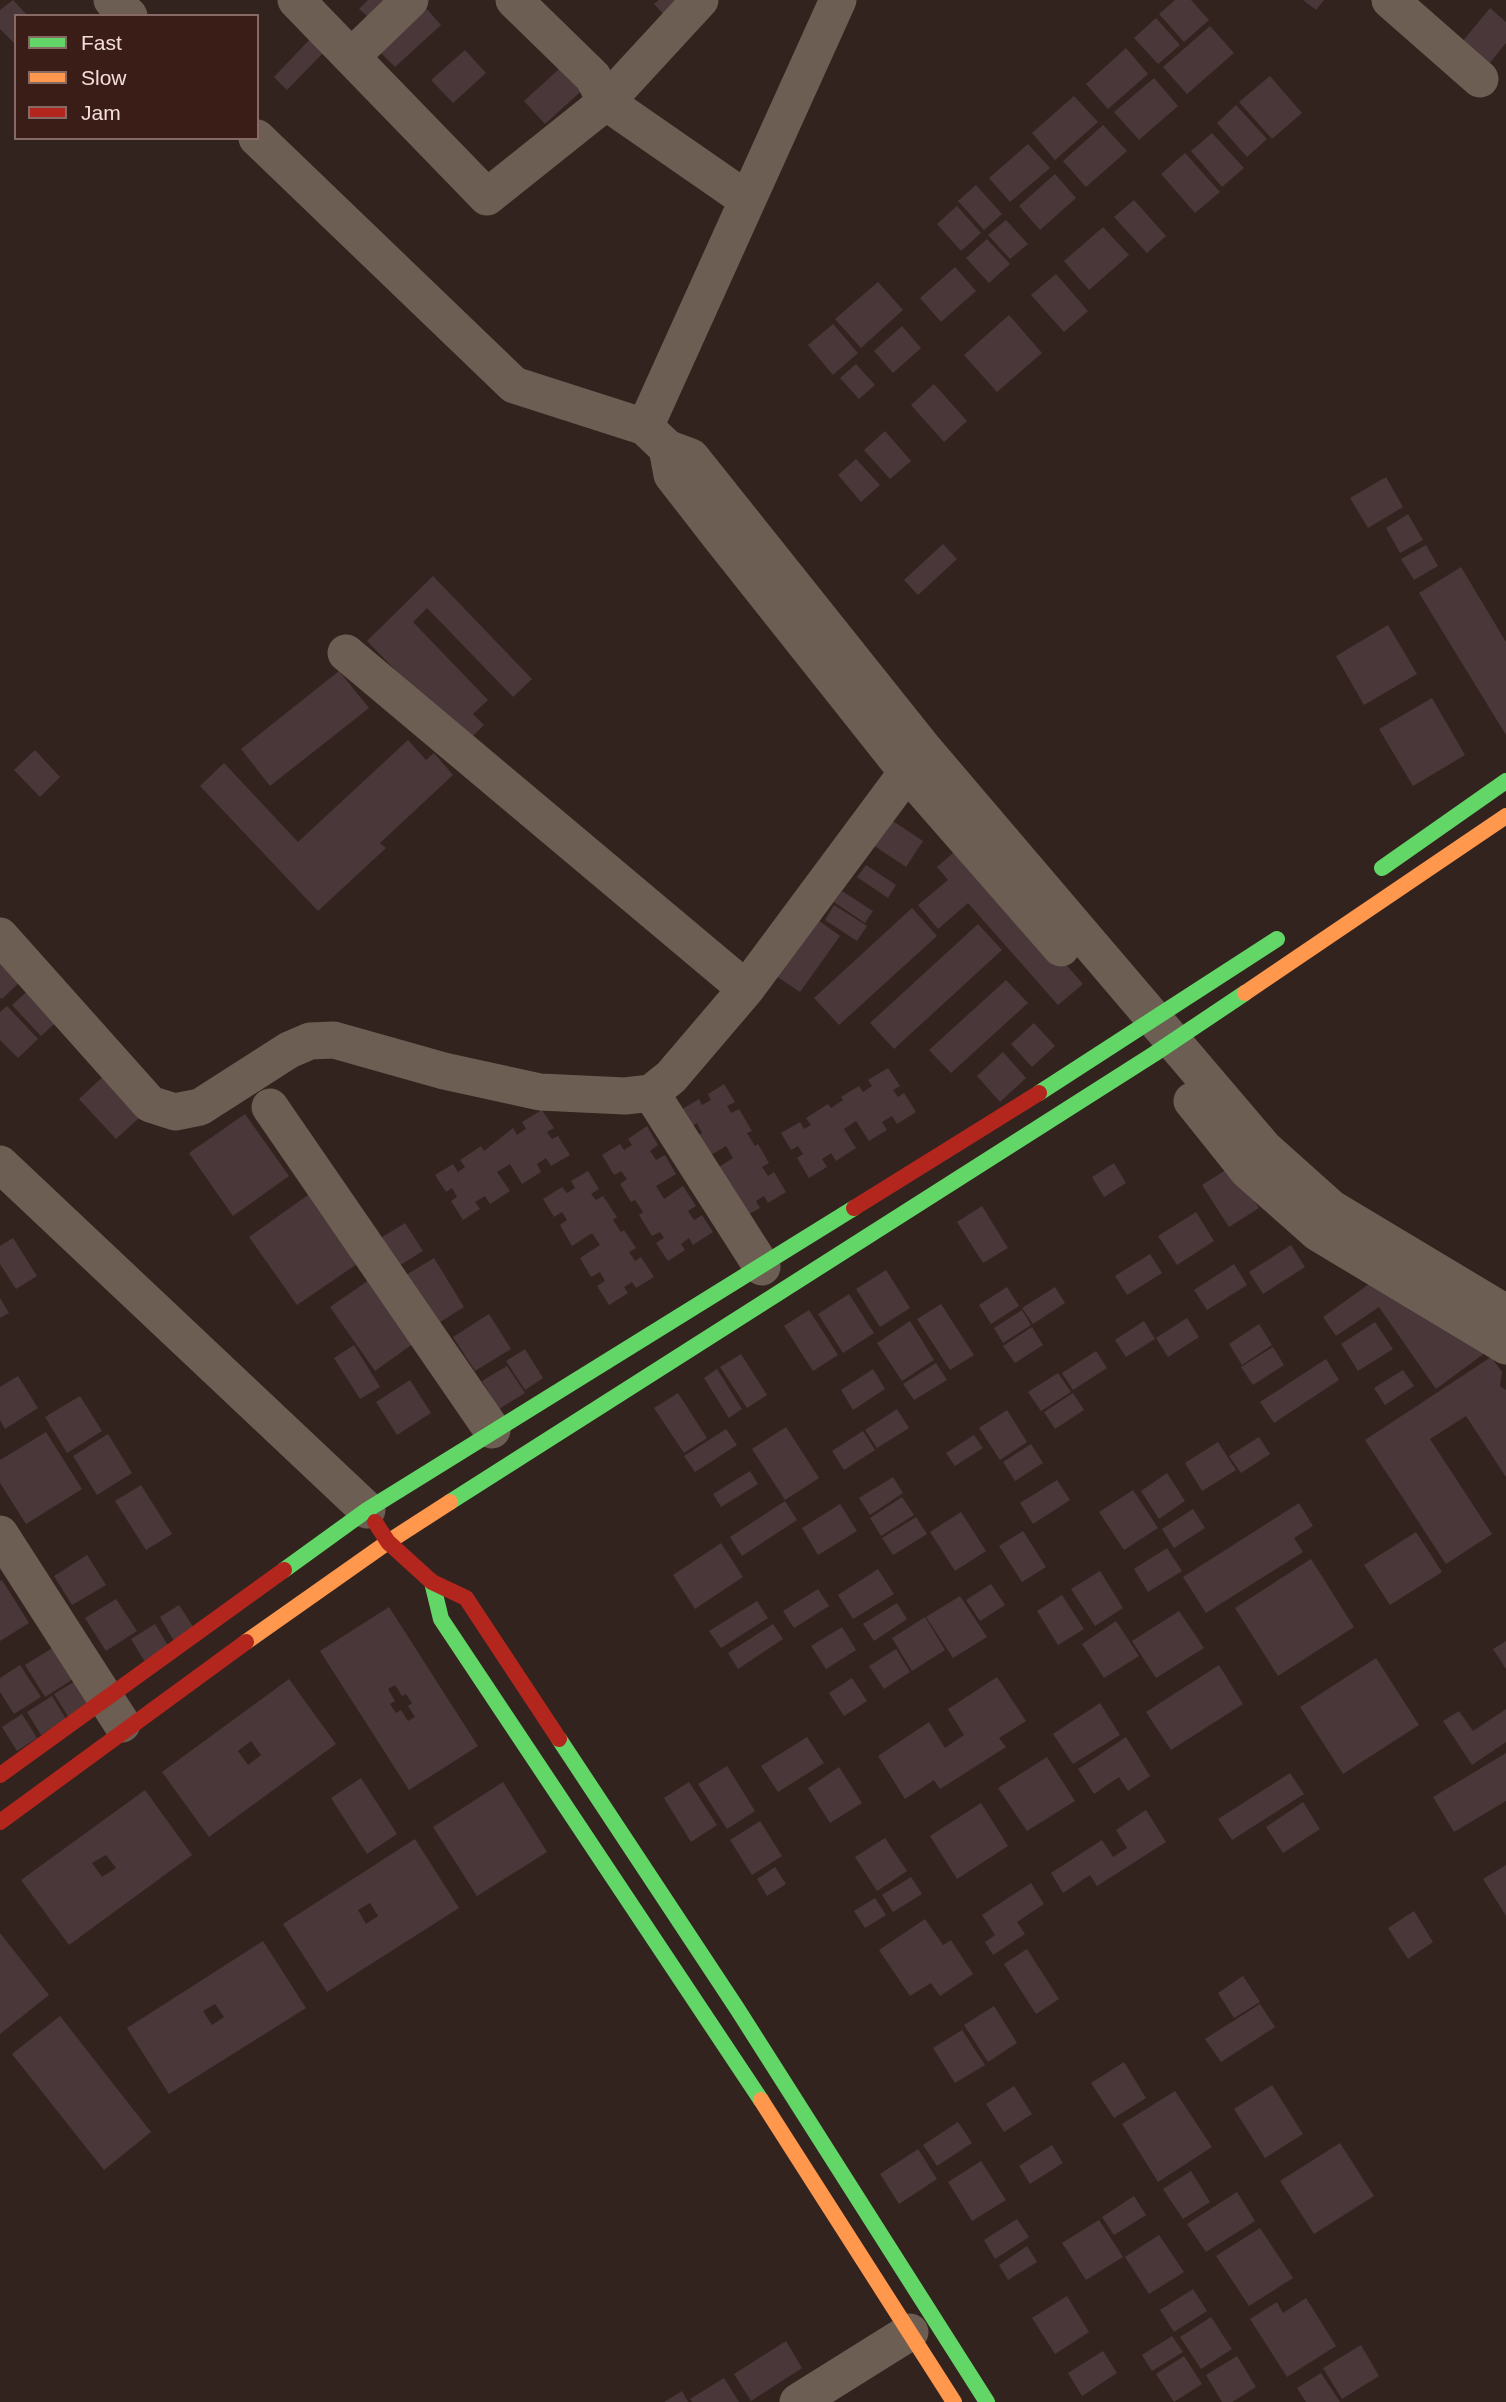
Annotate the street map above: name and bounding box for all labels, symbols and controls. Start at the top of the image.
legend [14,14,259,140]
text: Fast [81,31,122,54]
text: Slow [81,66,127,89]
text: Jam [81,101,121,124]

